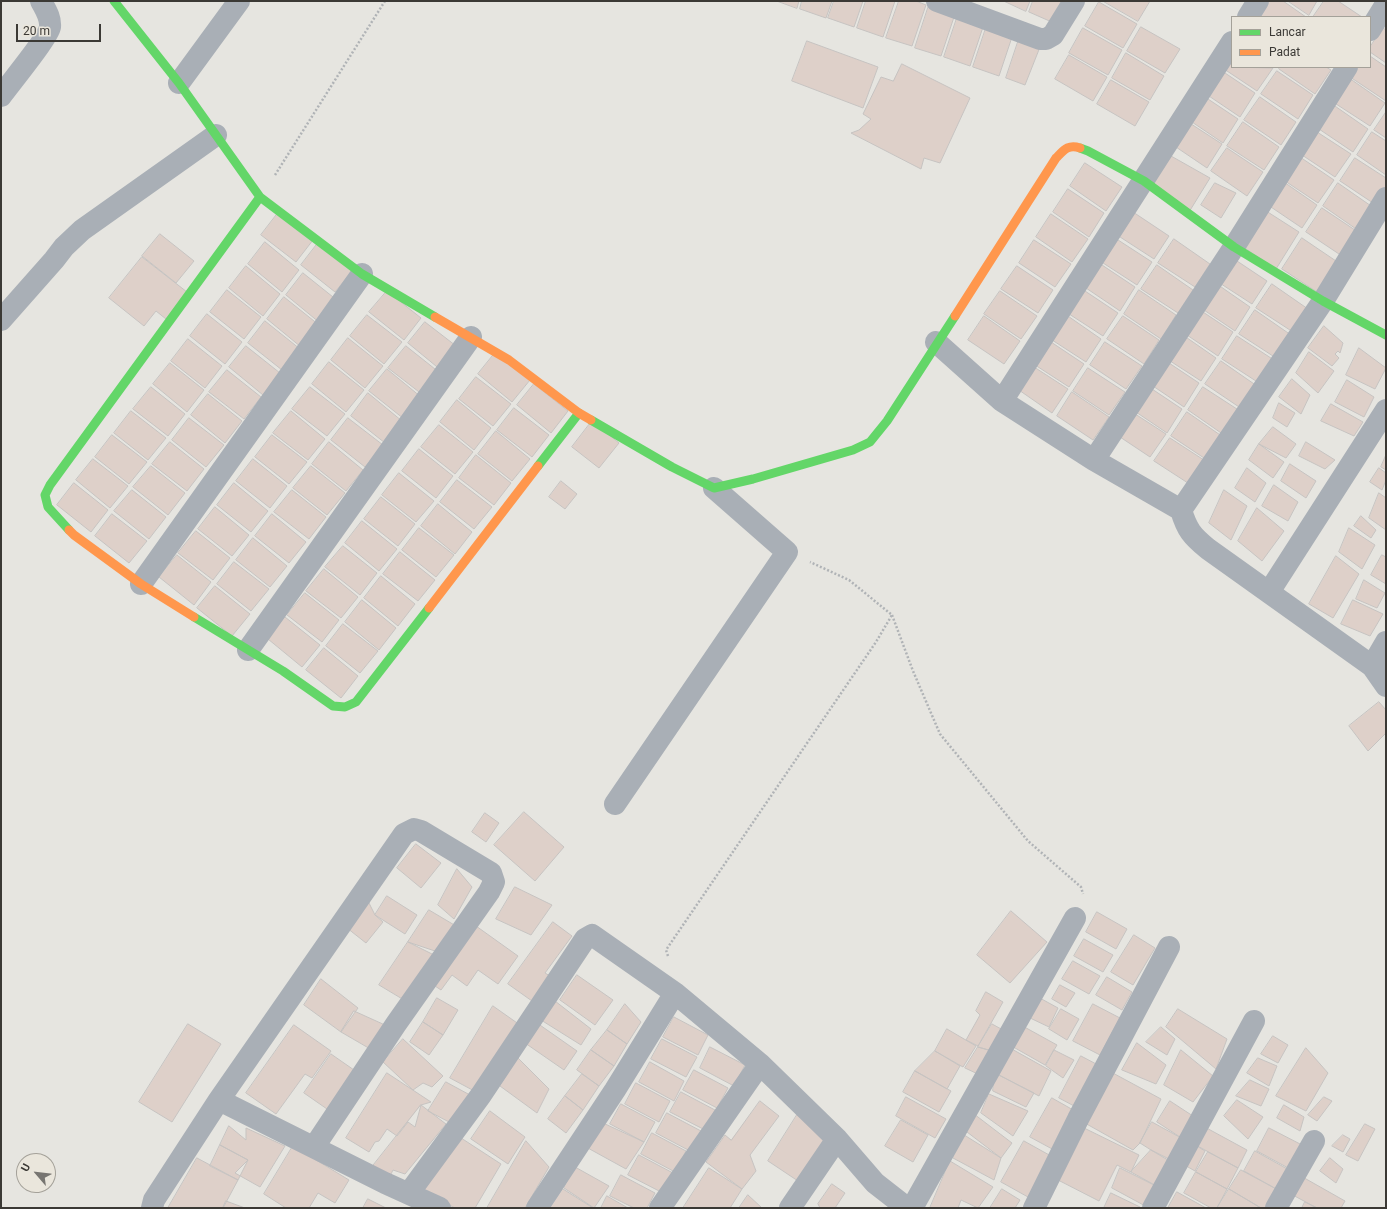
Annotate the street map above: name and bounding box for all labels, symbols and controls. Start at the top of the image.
scale bar [18,16,103,42]
legend [1231,16,1371,68]
text: 20 m [23,24,50,38]
text: Lancar [1269,25,1306,39]
text: Padat [1269,45,1300,59]
north arrow [16,1153,56,1193]
text: U [18,1161,33,1174]

